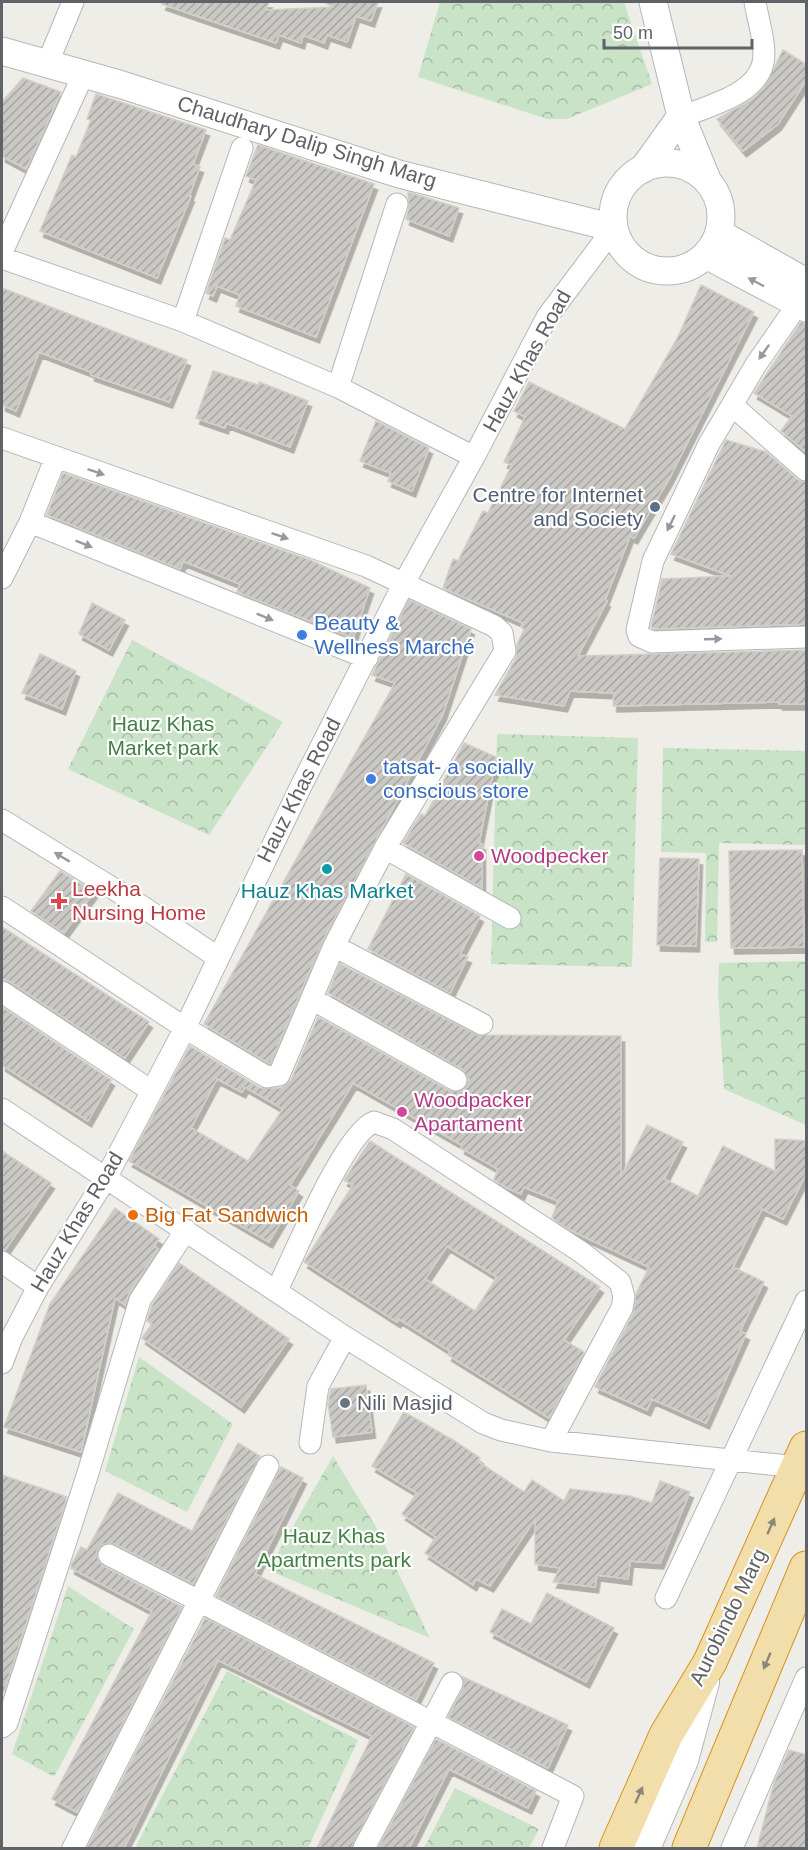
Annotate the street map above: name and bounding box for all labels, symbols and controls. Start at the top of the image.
scale bar [604,12,752,50]
text: 50 m [613,23,653,43]
street label: Chaudhary Dalip Singh Marg [175,91,439,192]
one-way arrow [747,277,764,287]
street label: Hauz Khas Road [478,286,575,436]
one-way arrow [759,344,770,360]
one-way arrow [87,467,105,477]
place label: Centre for Internet and Society [473,483,643,530]
marker: Centre for Internet and Society [648,500,662,514]
one-way arrow [667,515,676,532]
one-way arrow [271,531,289,541]
one-way arrow [75,540,93,549]
place label: Beauty & Wellness Marché [314,611,475,658]
one-way arrow [256,613,274,622]
marker: Beauty & Wellness Marché [295,628,309,642]
one-way arrow [703,634,722,644]
park label: Hauz Khas Market park [108,712,219,759]
street label: Hauz Khas Road [252,714,345,866]
place label: tatsat- a socially conscious store [383,755,534,802]
marker: tatsat- a socially conscious store [364,772,378,786]
place label: Woodpecker [491,844,609,867]
marker: Woodpecker [472,849,486,863]
one-way arrow [54,852,70,863]
marker: Hauz Khas Market [320,862,334,876]
place label: Leekha Nursing Home [72,877,206,924]
place label: Hauz Khas Market [241,879,414,902]
marker: Leekha Nursing Home [50,892,68,910]
place label: Woodpacker Apartament [414,1088,532,1135]
marker: Woodpacker Apartament [395,1105,409,1119]
street label: Hauz Khas Road [26,1148,127,1296]
place label: Big Fat Sandwich [145,1203,308,1226]
marker: Big Fat Sandwich [126,1208,140,1222]
place label: Nili Masjid [357,1391,453,1414]
marker: Nili Masjid [338,1396,352,1410]
one-way arrow [767,1517,776,1535]
park label: Hauz Khas Apartments park [257,1524,412,1571]
street label: Aurobindo Marg [684,1545,771,1689]
one-way arrow [762,1652,772,1670]
one-way arrow [635,1786,644,1804]

